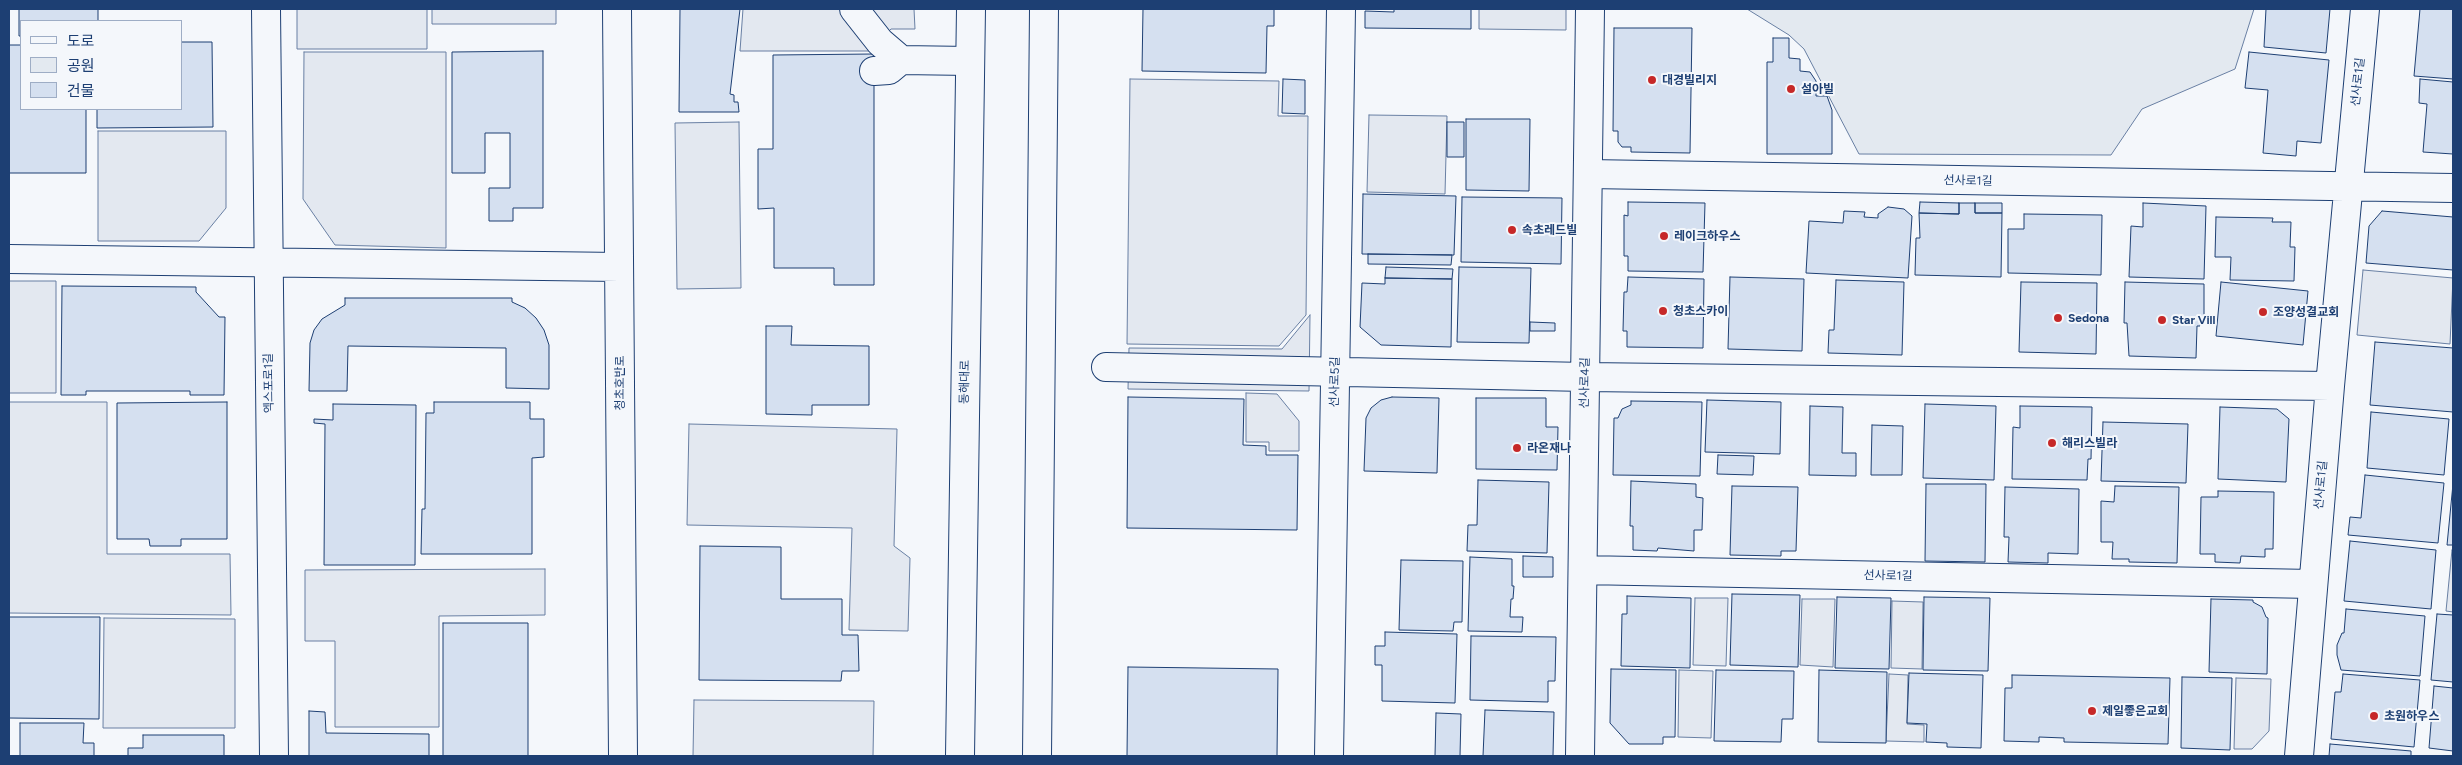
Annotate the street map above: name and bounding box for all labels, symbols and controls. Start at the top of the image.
legend [20,20,182,110]
text: 도로 [67,32,95,50]
text: 공원 [67,57,95,75]
street label: 선사로1길 [2348,57,2368,107]
place label: 대경빌리지 [1662,73,1717,87]
marker: 대경빌리지 [1646,74,1658,86]
text: 건물 [67,82,95,100]
place label: 설아빌 [1801,82,1834,96]
marker: 설아빌 [1785,83,1797,95]
street label: 선사로1길 [1943,173,1993,189]
place label: 속초레드빌 [1522,223,1577,237]
marker: 속초레드빌 [1506,224,1518,236]
place label: 레이크하우스 [1674,229,1740,243]
marker: 레이크하우스 [1658,230,1670,242]
place label: 청초스카이 [1673,304,1728,318]
marker: 청초스카이 [1657,305,1669,317]
place label: 조양성결교회 [2273,305,2339,319]
marker: 조양성결교회 [2257,306,2269,318]
place label: Sedona [2068,311,2109,325]
marker: Sedona [2052,312,2064,324]
place label: Star Vill [2172,313,2216,327]
marker: Star Vill [2156,314,2168,326]
street label: 엑스포로1길 [261,353,277,413]
street label: 청초호반로 [613,355,627,411]
street label: 선사로5길 [1327,356,1343,408]
street label: 선사로4길 [1577,357,1593,409]
street label: 동해대로 [957,360,973,404]
place label: 해리스빌라 [2062,436,2117,450]
marker: 해리스빌라 [2046,437,2058,449]
place label: 라온재나 [1527,441,1571,455]
marker: 라온재나 [1511,442,1523,454]
street label: 선사로1길 [2312,460,2330,510]
street label: 선사로1길 [1863,568,1913,584]
place label: 제일좋은교회 [2102,704,2168,718]
marker: 제일좋은교회 [2086,705,2098,717]
place label: 초원하우스 [2384,709,2439,723]
marker: 초원하우스 [2368,710,2380,722]

